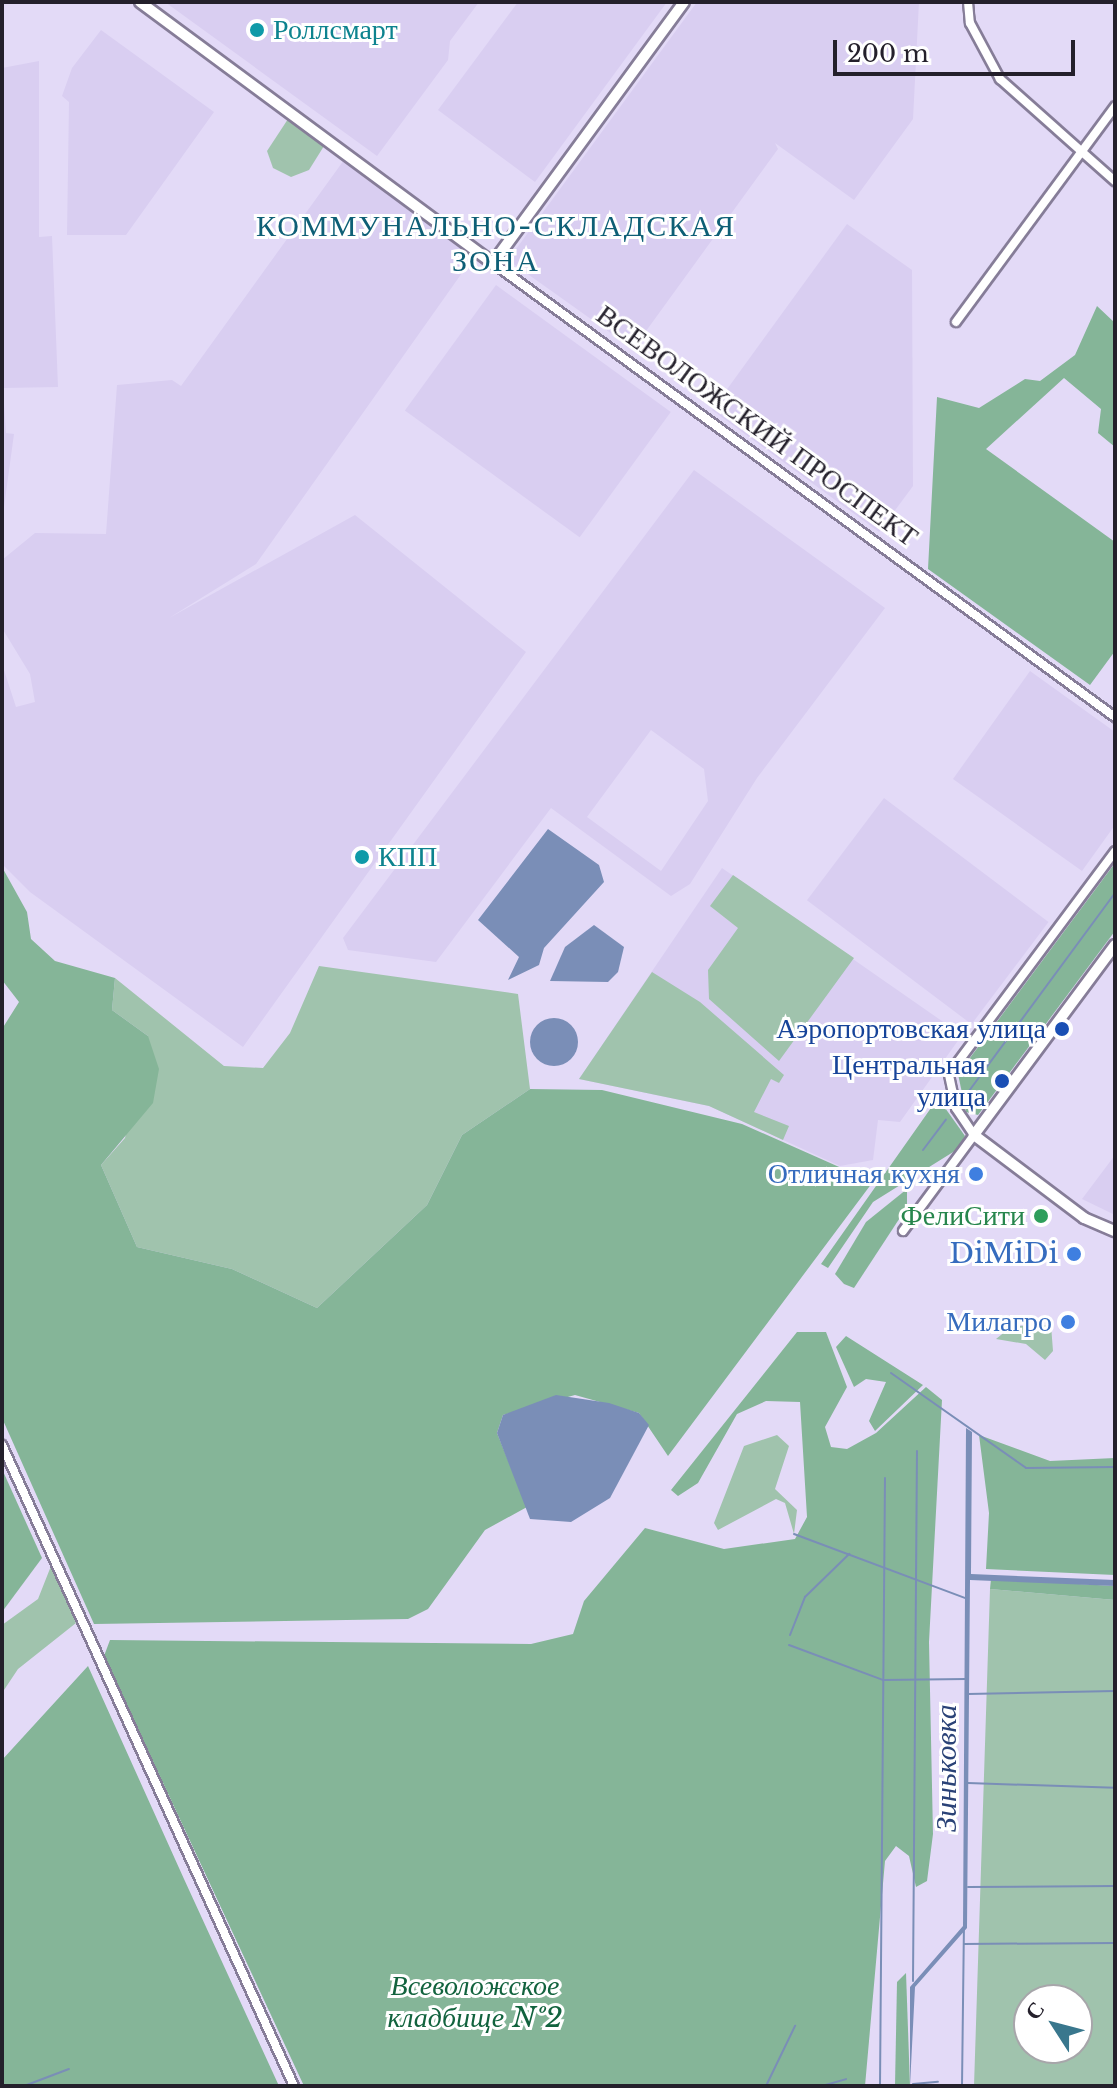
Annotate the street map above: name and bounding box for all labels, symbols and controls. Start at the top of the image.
place label: Роллсмарт [273,13,398,47]
marker: Роллсмарт [248,21,266,39]
scale bar [837,24,1079,74]
text: 200 m [847,39,929,68]
district label: КОММУНАЛЬНО-СКЛАДСКАЯ ЗОНА [256,208,736,278]
street label: ВСЕВОЛОЖСКИЙ ПРОСПЕКТ [590,298,924,554]
place label: КПП [378,840,437,874]
marker: КПП [353,848,371,866]
place label: Аэропортовская улица [776,1012,1046,1046]
marker: Аэропортовская улица [1053,1020,1071,1038]
place label: Центральная улица [832,1048,986,1114]
marker: Центральная улица [993,1072,1011,1090]
place label: Отличная кухня [768,1157,960,1191]
marker: Отличная кухня [967,1165,985,1183]
place label: ФелиСити [901,1199,1025,1233]
marker: ФелиСити [1032,1207,1050,1225]
place label: DiMiDi [949,1237,1058,1271]
marker: DiMiDi [1065,1245,1083,1263]
place label: Милагро [946,1305,1052,1339]
marker: Милагро [1059,1313,1077,1331]
water label: Зиньковка [928,1704,964,1832]
park label: Всеволожское кладбище №2 [388,1969,562,2035]
north arrow [1013,1984,1093,2064]
text: С [1019,1996,1050,2025]

